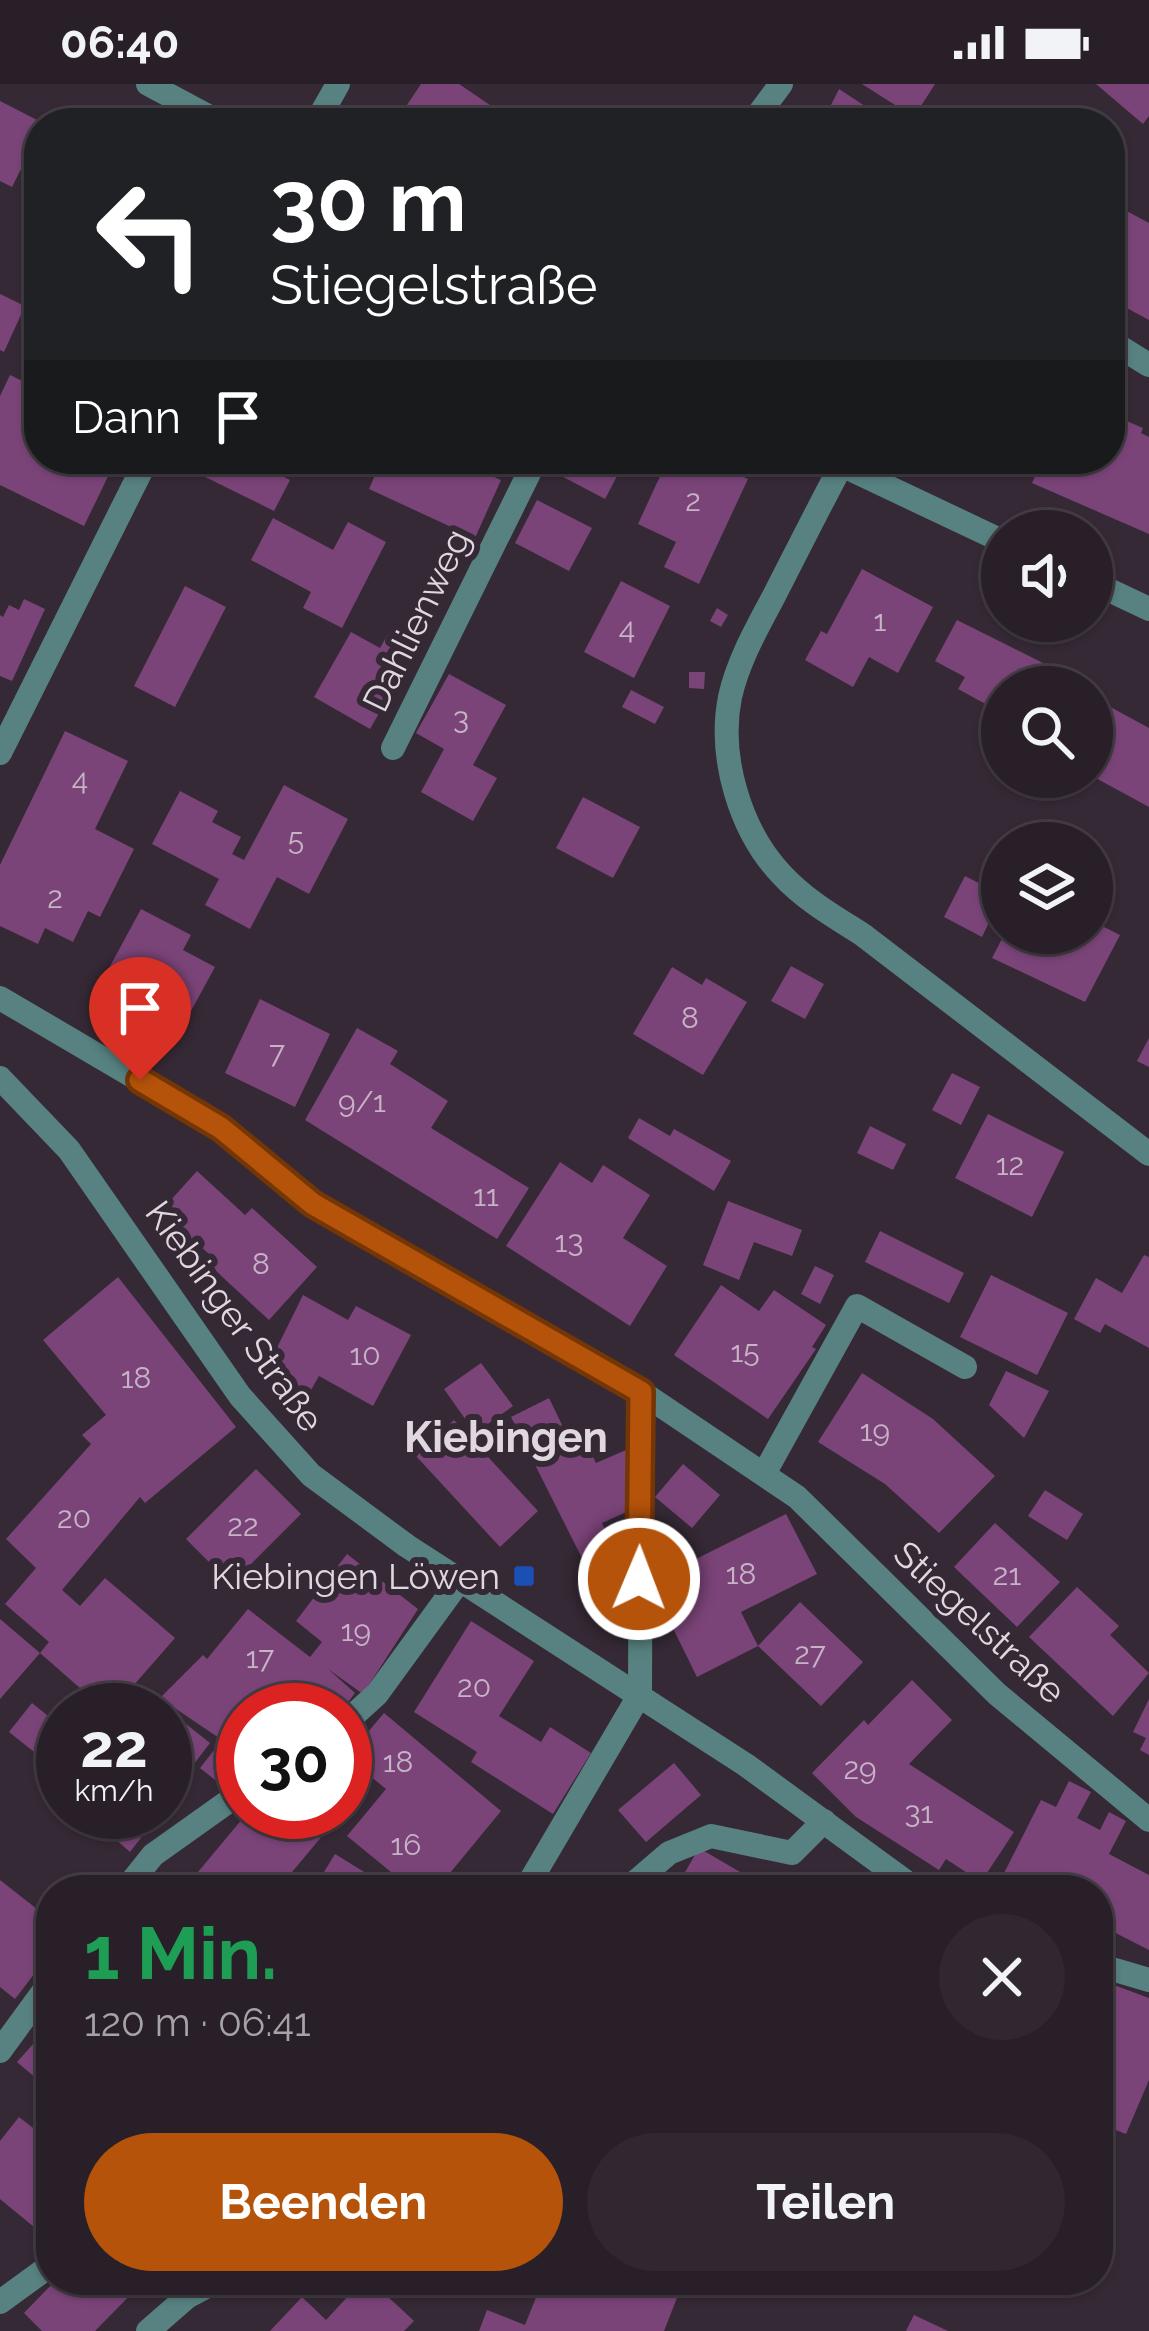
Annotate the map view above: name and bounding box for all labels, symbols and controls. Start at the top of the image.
text: 06:40 [60,16,179,69]
text: 30 m [270,152,467,251]
icon: left [72,156,228,312]
text: Stiegelstraße [270,253,598,317]
icon: arrive [205,384,271,450]
text: Dann [72,391,181,444]
house number: 2 [685,483,701,518]
map controls [981,510,1113,954]
button: sound [981,510,1113,642]
street label: Dahlienweg [354,522,478,718]
house number: 1 [874,603,887,638]
house number: 4 [619,611,635,646]
button: search [981,666,1113,798]
house number: 3 [453,701,469,736]
house number: 4 [72,762,88,797]
house number: 5 [288,822,304,857]
button: layers [981,822,1113,954]
house number: 2 [47,880,63,915]
pin [89,957,191,1080]
icon: arrive [107,975,173,1041]
house number: 8 [681,1000,699,1035]
house number: 7 [269,1035,285,1070]
house number: 9/1 [338,1084,386,1119]
house number: 12 [996,1147,1024,1182]
house number: 11 [473,1178,499,1213]
street label: Kiebinger Straße [137,1193,333,1439]
house number: 13 [555,1224,583,1259]
house number: 8 [252,1246,270,1281]
house number: 15 [730,1334,760,1369]
house number: 10 [349,1337,381,1372]
house number: 18 [121,1360,151,1395]
district label: Kiebingen [404,1413,608,1462]
house number: 19 [860,1413,890,1448]
house number: 20 [57,1500,91,1535]
house number: 22 [227,1508,259,1543]
position arrow [576,1516,702,1642]
street label: Stiegelstraße [886,1532,1074,1712]
place label: Kiebingen Löwen [211,1555,500,1597]
house number: 18 [726,1556,756,1591]
house number: 21 [993,1557,1021,1592]
marker: Kiebingen Löwen [511,1563,537,1589]
house number: 19 [341,1613,371,1648]
house number: 27 [794,1636,826,1671]
house number: 17 [246,1640,274,1675]
house number: 20 [457,1669,491,1704]
speed limit sign: 30 [216,1683,372,1839]
text: 22 [80,1711,148,1781]
house number: 18 [383,1744,413,1779]
house number: 29 [843,1751,877,1786]
text: km/h [74,1773,154,1808]
house number: 31 [905,1795,934,1830]
house number: 16 [391,1827,421,1862]
text: 1 Min. [84,1911,277,1996]
button: close [939,1914,1065,2040]
text: 120 m · 06:41 [84,1999,311,2045]
button: Beenden [84,2133,563,2271]
button: Teilen [587,2133,1065,2271]

